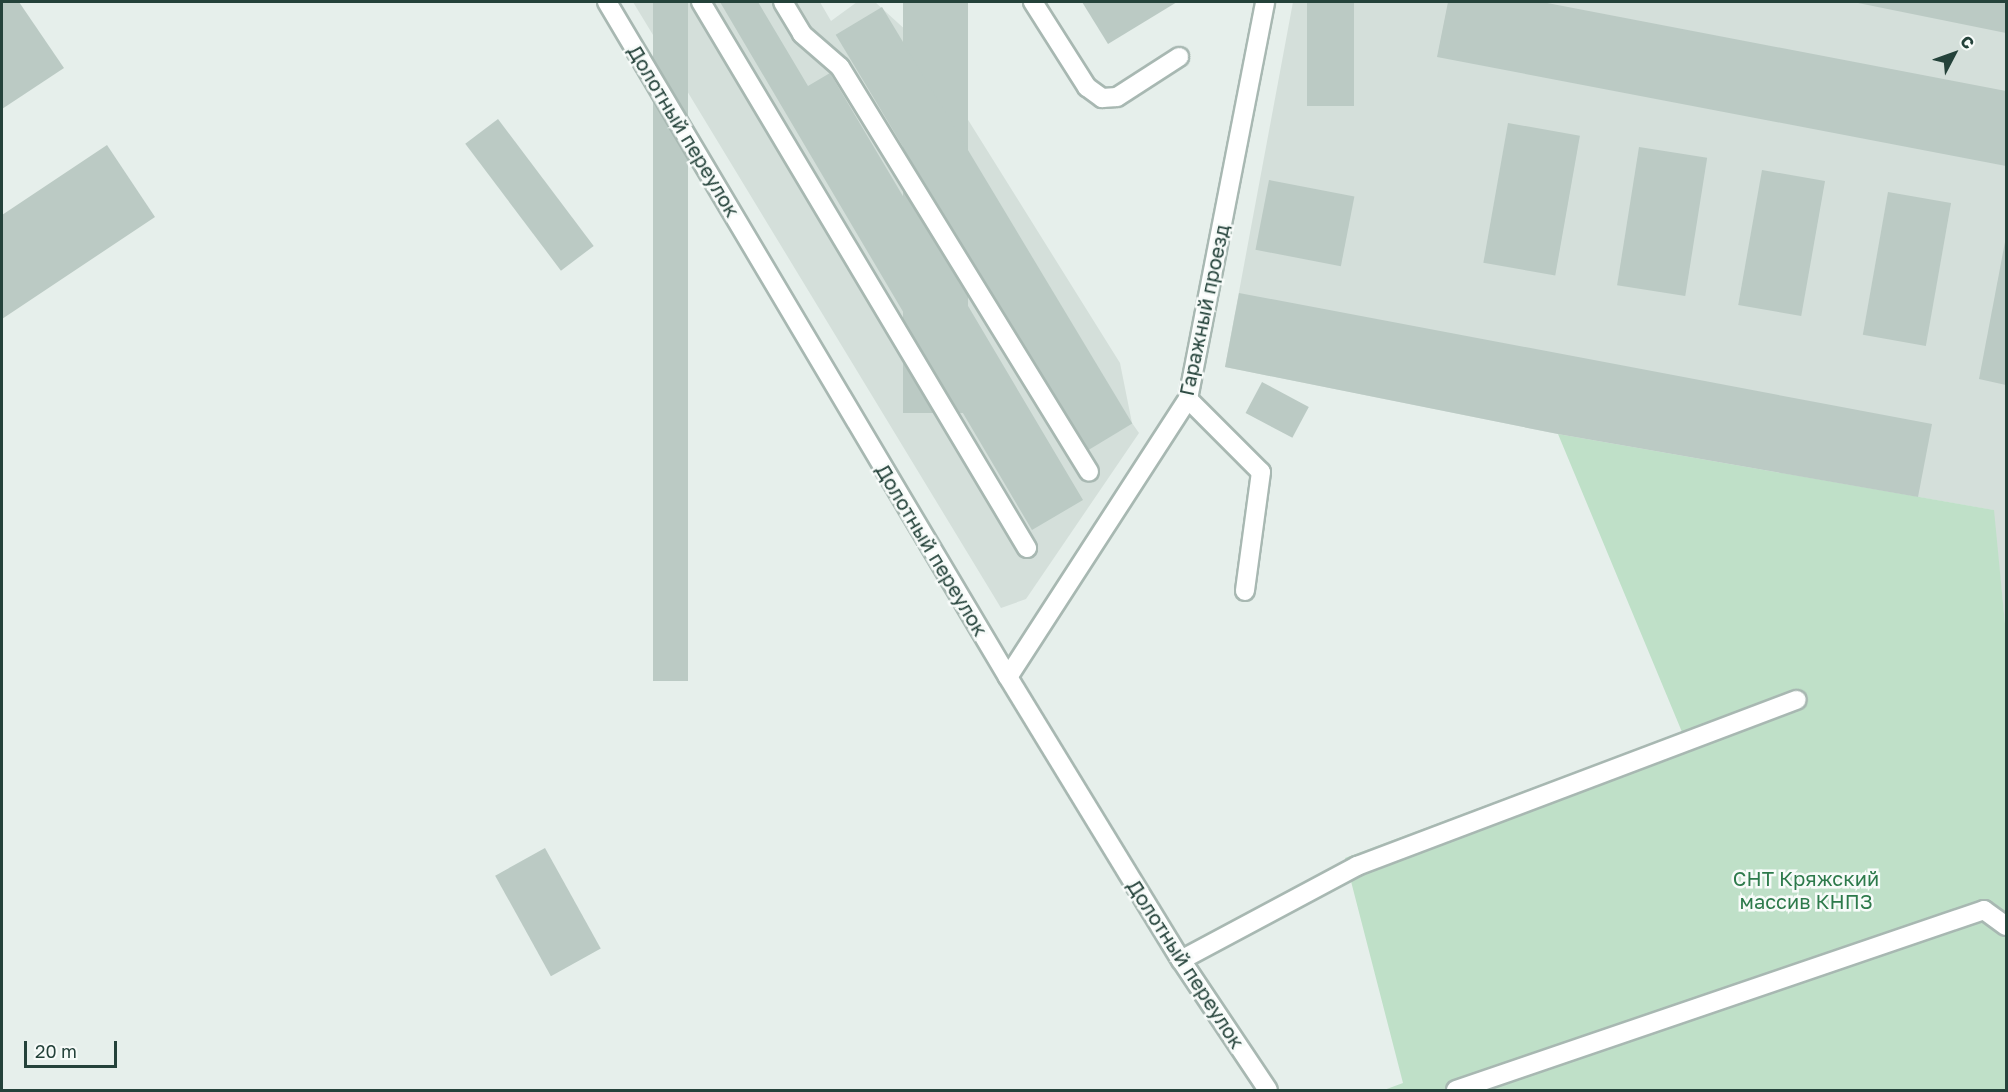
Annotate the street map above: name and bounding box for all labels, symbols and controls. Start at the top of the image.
north arrow [1924,24,1984,84]
text: С [1956,31,1979,53]
street label: Долотный переулок [623,41,745,221]
street label: Гаражный проезд [1174,222,1234,398]
street label: Долотный переулок [871,460,993,640]
park label: СНТ Кряжский массив КНПЗ [1733,867,1879,914]
street label: Долотный переулок [1122,875,1250,1053]
scale bar [27,1029,120,1067]
text: 20 m [35,1040,77,1062]

